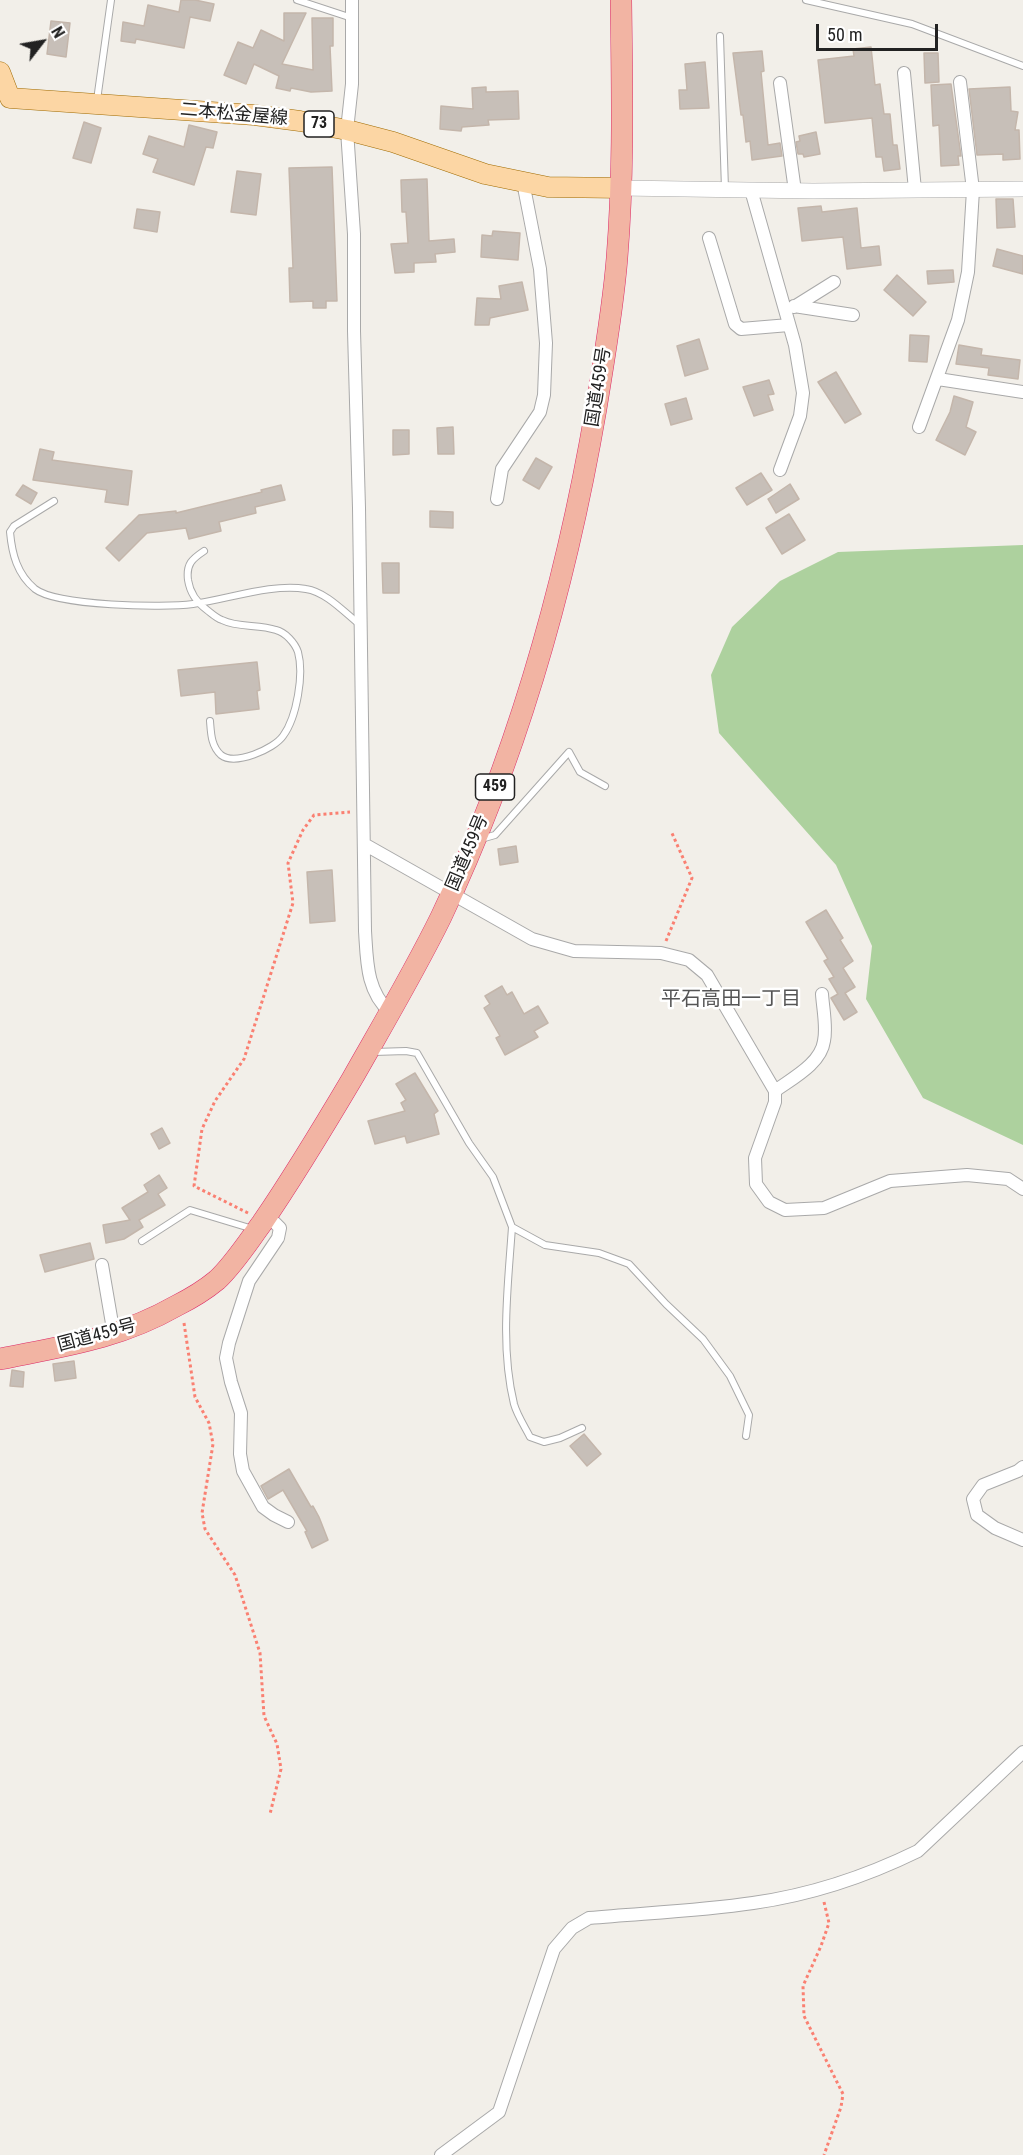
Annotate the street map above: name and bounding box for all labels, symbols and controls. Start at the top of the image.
north arrow [12,12,72,72]
scale bar [819,12,940,50]
text: N [47,23,69,42]
text: 50 m [827,24,862,45]
street label: 二本松金屋線 [179,100,289,130]
road number: 73 [304,111,334,137]
street label: 国道459号 [582,345,616,429]
road number: 459 [476,774,514,800]
street label: 国道459号 [442,812,494,894]
district label: 平石高田一丁目 [661,988,801,1012]
street label: 国道459号 [55,1315,139,1357]

